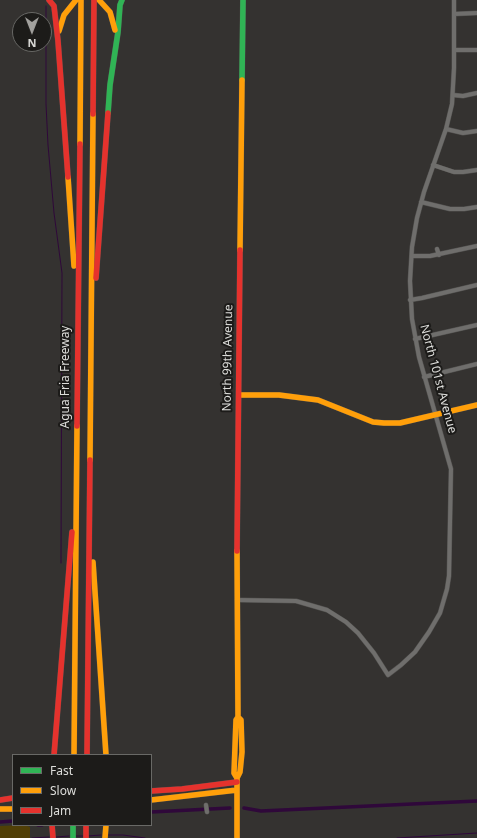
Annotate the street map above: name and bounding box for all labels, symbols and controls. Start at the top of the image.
north arrow [12,12,52,52]
text: N [28,36,36,51]
street label: North 99th Avenue [220,304,236,412]
street label: North 101st Avenue [417,323,459,435]
street label: Agua Fria Freeway [59,326,73,428]
legend [12,754,152,826]
text: Fast [50,762,73,779]
text: Slow [50,782,76,799]
text: Jam [50,802,71,819]

